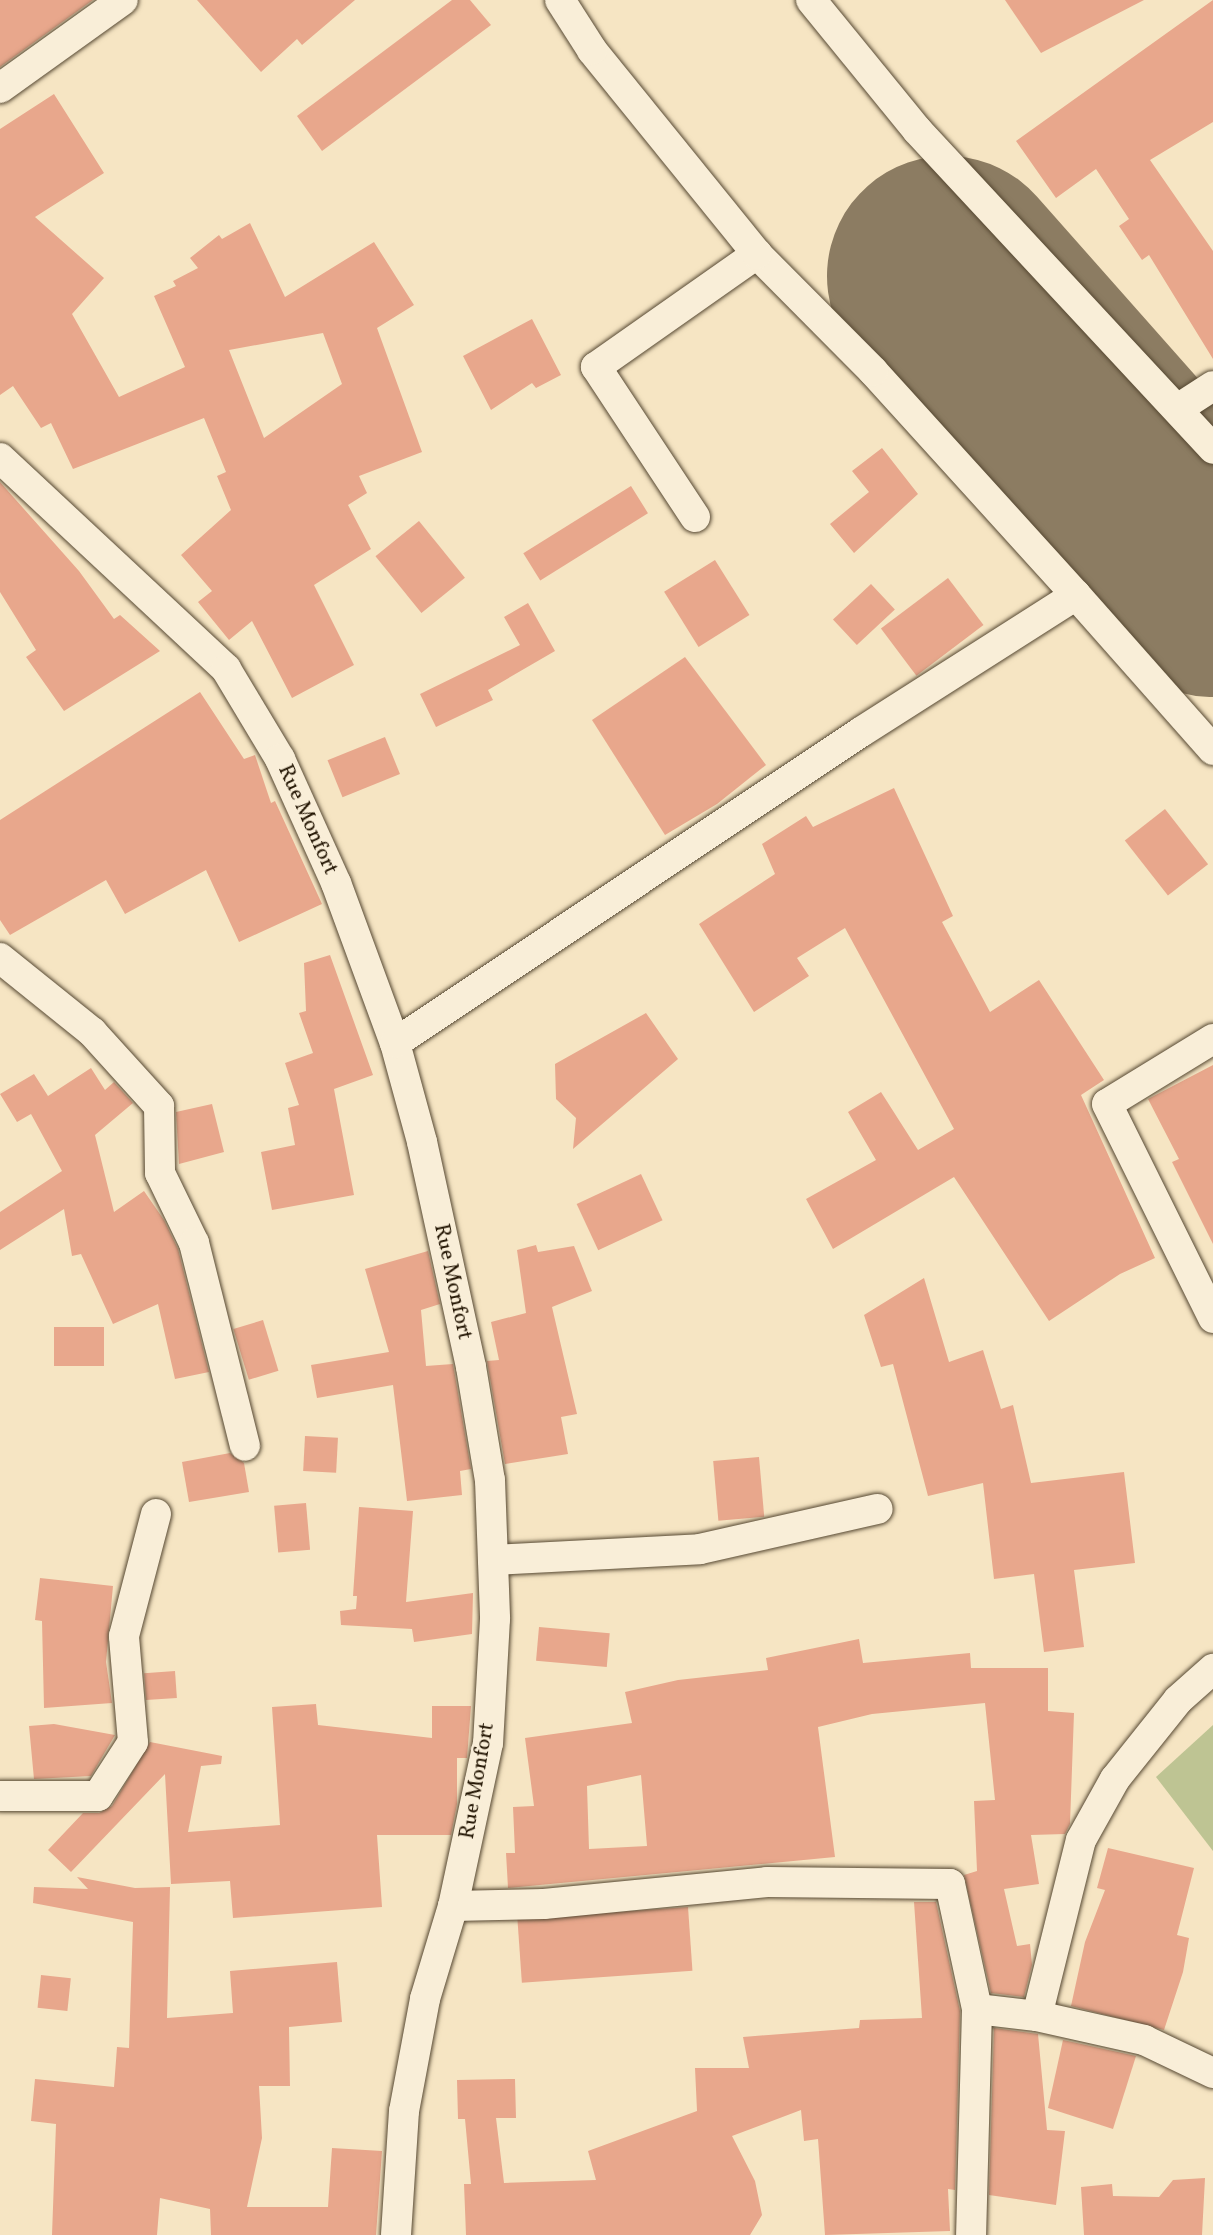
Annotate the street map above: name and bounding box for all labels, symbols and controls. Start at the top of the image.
street label: Rue Monfort [272,761,342,879]
street label: Rue Monfort [427,1222,477,1342]
street label: Rue Monfort [455,1721,501,1841]

